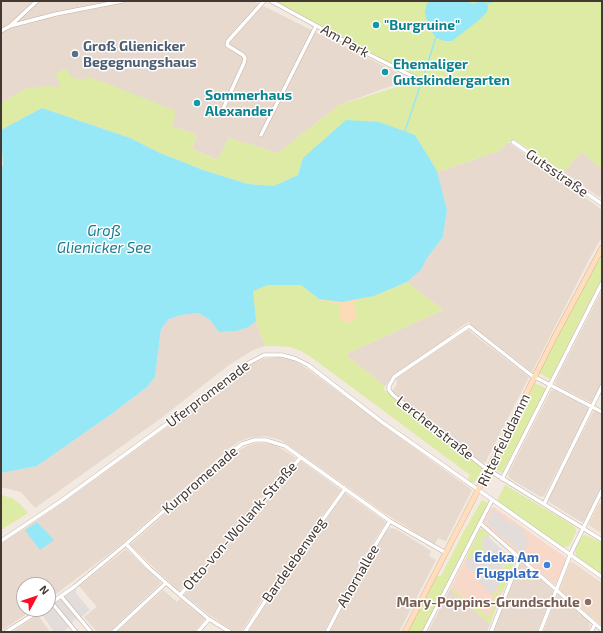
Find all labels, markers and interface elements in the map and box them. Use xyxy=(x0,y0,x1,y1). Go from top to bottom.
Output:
place label: "Burgruine" xyxy=(384,17,460,33)
marker: "Burgruine" xyxy=(371,20,381,30)
street label: Am Park xyxy=(318,21,372,61)
place label: Groß Glienicker Begegnungshaus xyxy=(83,38,197,70)
marker: Groß Glienicker Begegnungshaus xyxy=(70,49,80,59)
place label: Ehemaliger Gutskindergarten xyxy=(393,56,510,88)
marker: Ehemaliger Gutskindergarten xyxy=(380,67,390,77)
place label: Sommerhaus Alexander xyxy=(205,87,292,120)
marker: Sommerhaus Alexander xyxy=(192,98,202,108)
street label: Gutsstraße xyxy=(523,145,591,201)
water label: Groß Glienicker See xyxy=(57,222,151,257)
street label: Uferpromenade xyxy=(163,357,253,431)
street label: Ritterfelddamm xyxy=(474,391,534,489)
street label: Lerchenstraße xyxy=(393,393,477,463)
street label: Kurpromenade xyxy=(159,443,241,517)
street label: Otto-von-Wollank-Straße xyxy=(179,458,301,594)
street label: Bardelebenweg xyxy=(259,514,329,606)
street label: Ahornallee xyxy=(333,542,383,610)
place label: Edeka Am Flugplatz xyxy=(474,549,539,582)
marker: Edeka Am Flugplatz xyxy=(542,560,552,570)
north arrow xyxy=(16,577,56,617)
text: N xyxy=(37,582,52,597)
place label: Mary-Poppins-Grundschule xyxy=(397,594,580,610)
marker: Mary-Poppins-Grundschule xyxy=(583,597,593,607)

